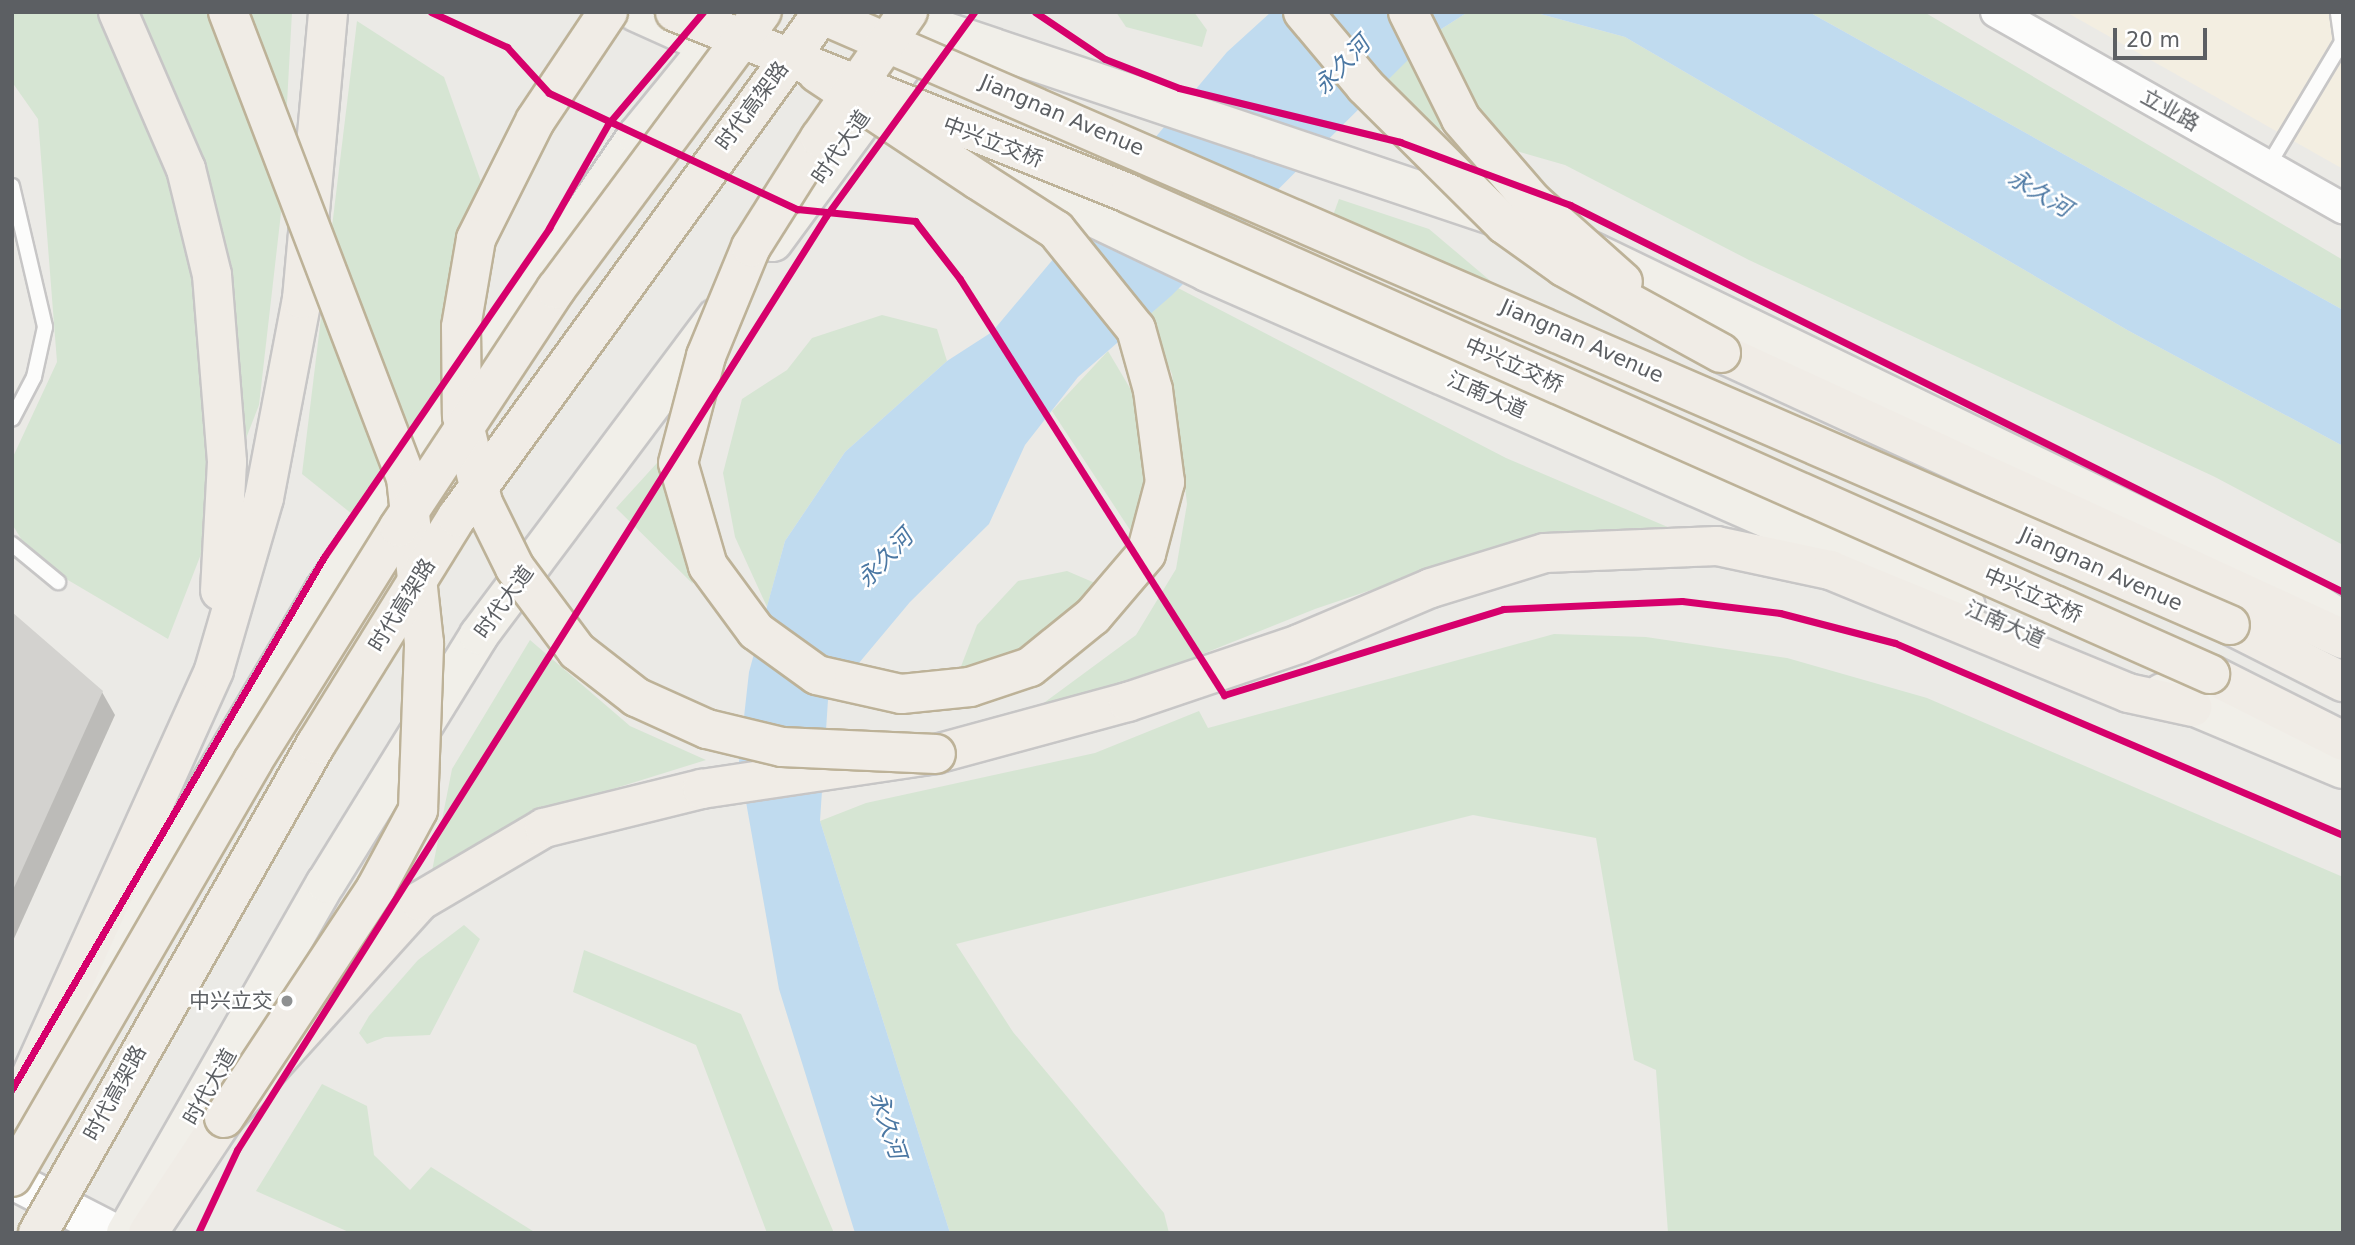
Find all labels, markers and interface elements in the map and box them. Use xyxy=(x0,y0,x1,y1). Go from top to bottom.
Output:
scale bar xyxy=(2117,14,2212,58)
text: 20 m xyxy=(2126,28,2180,52)
water label: 永久河 xyxy=(1308,30,1376,100)
street label: 时代高架路 xyxy=(710,56,794,156)
street label: Jiangnan Avenue xyxy=(976,69,1148,161)
street label: 立业路 xyxy=(2136,84,2204,136)
street label: 时代大道 xyxy=(807,105,875,189)
street label: 中兴立交桥 xyxy=(939,111,1047,173)
water label: 永久河 xyxy=(2003,163,2077,223)
street label: Jiangnan Avenue xyxy=(1497,294,1667,388)
street label: 中兴立交桥 xyxy=(1461,332,1567,398)
street label: 江南大道 xyxy=(1444,366,1530,424)
street label: Jiangnan Avenue xyxy=(2016,522,2186,616)
water label: 永久河 xyxy=(851,523,919,593)
street label: 时代高架路 xyxy=(363,554,441,656)
street label: 时代大道 xyxy=(469,561,539,643)
street label: 中兴立交桥 xyxy=(1980,562,2086,628)
street label: 江南大道 xyxy=(1962,595,2048,653)
place label: 中兴立交 xyxy=(189,988,273,1014)
marker: 中兴立交 xyxy=(279,993,295,1009)
street label: 时代高架路 xyxy=(79,1041,151,1145)
street label: 时代大道 xyxy=(178,1044,242,1130)
water label: 永久河 xyxy=(864,1088,912,1162)

